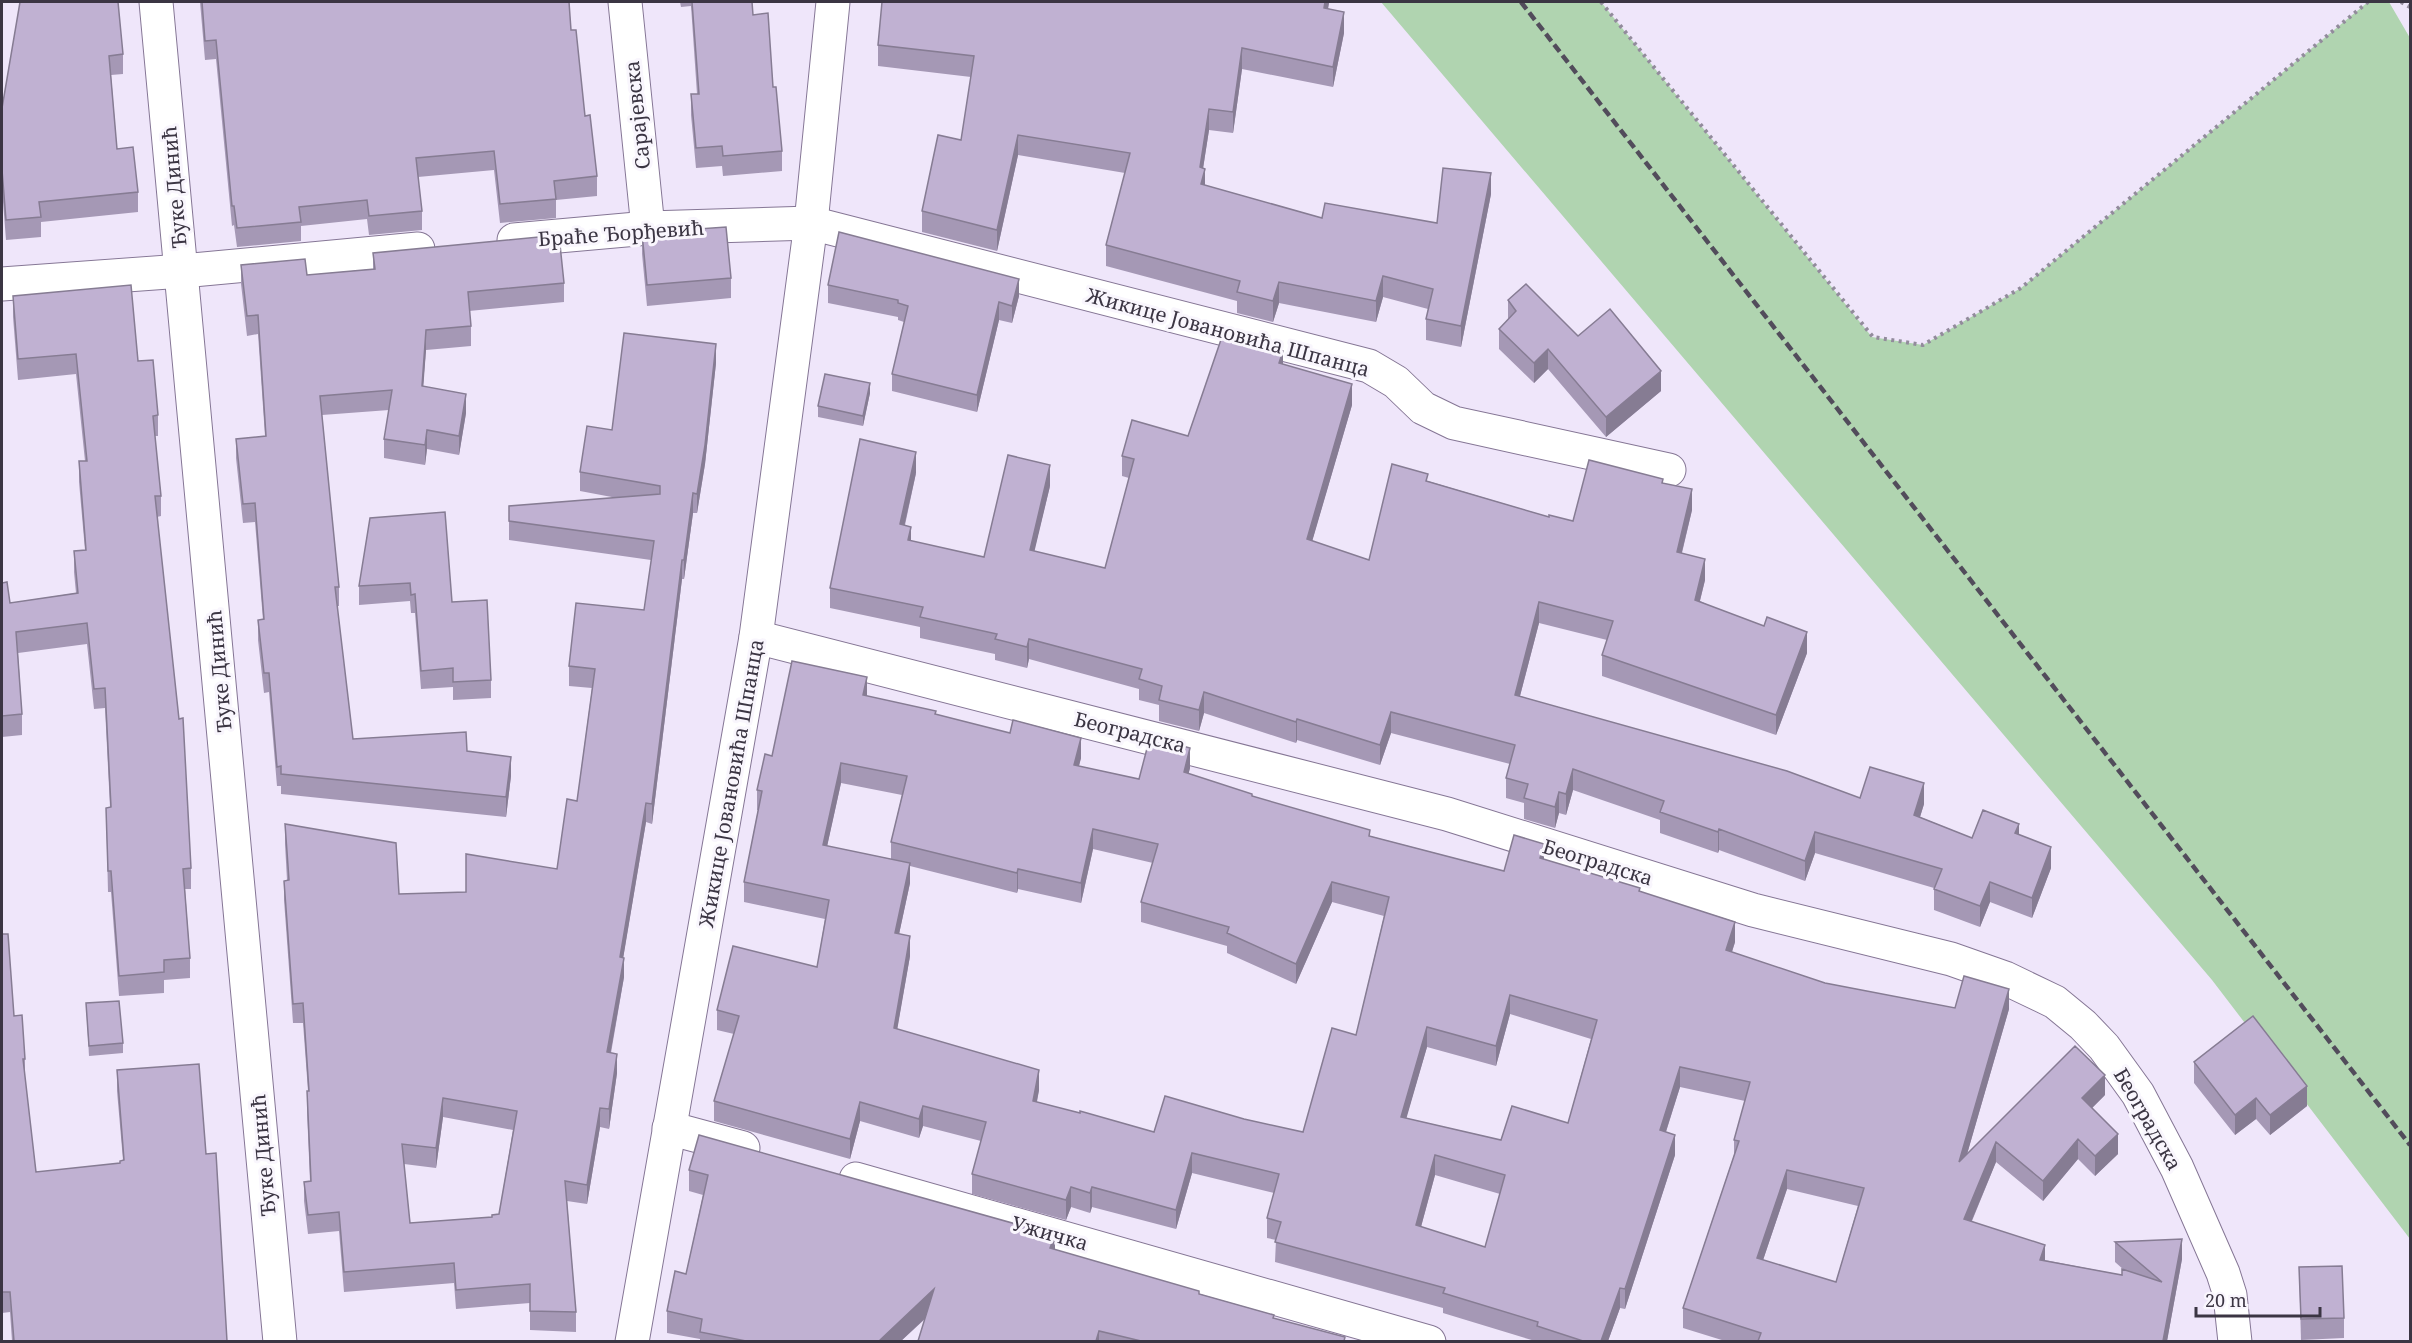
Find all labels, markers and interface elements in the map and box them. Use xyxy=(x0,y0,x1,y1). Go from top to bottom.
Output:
street label: Сарајевска xyxy=(618,59,656,171)
street label: Ђуке Динић xyxy=(155,125,193,249)
street label: Браће Ђорђевић xyxy=(537,214,705,252)
street label: Жикице Јовановића Шпанца xyxy=(1082,281,1373,383)
street label: Ђуке Динић xyxy=(200,609,238,733)
street label: Жикице Јовановића Шпанца xyxy=(692,637,770,930)
street label: Београдска xyxy=(1071,705,1189,759)
street label: Београдска xyxy=(1540,832,1656,892)
street label: Београдска xyxy=(2108,1063,2188,1175)
street label: Ђуке Динић xyxy=(244,1093,282,1217)
street label: Ужичка xyxy=(1009,1209,1091,1257)
scale bar xyxy=(2196,1280,2320,1318)
text: 20 m xyxy=(2205,1288,2247,1312)

